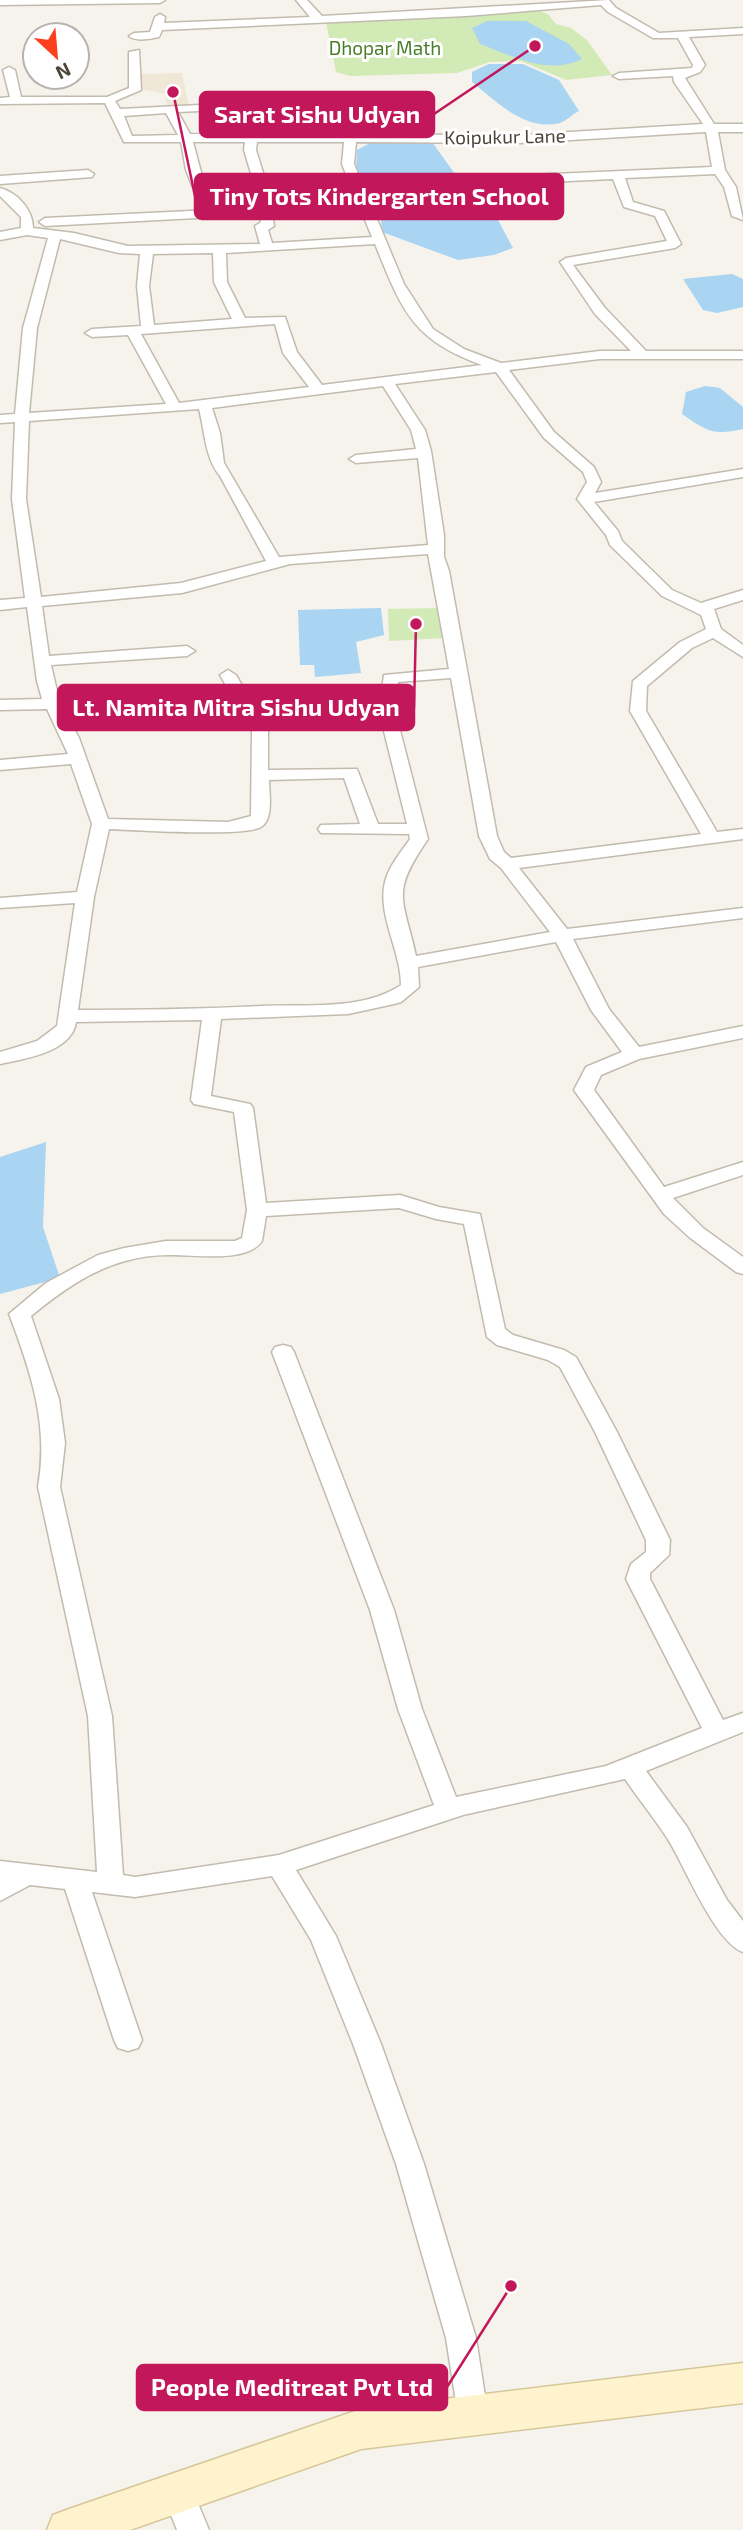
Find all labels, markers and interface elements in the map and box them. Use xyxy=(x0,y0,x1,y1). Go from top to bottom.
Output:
north arrow xyxy=(21,21,91,91)
park label: Dhopar Math xyxy=(329,36,441,59)
text: N xyxy=(52,58,75,85)
callout: Sarat Sishu Udyan xyxy=(200,92,434,137)
text: Sarat Sishu Udyan xyxy=(214,99,420,128)
street label: Koipukur Lane xyxy=(444,123,566,149)
callout: Tiny Tots Kindergarten School xyxy=(195,174,563,219)
text: Tiny Tots Kindergarten School xyxy=(209,181,549,210)
callout: Lt. Namita Mitra Sishu Udyan xyxy=(58,685,414,730)
text: Lt. Namita Mitra Sishu Udyan xyxy=(72,692,400,721)
callout: People Meditreat Pvt Ltd xyxy=(137,2365,447,2410)
text: People Meditreat Pvt Ltd xyxy=(151,2372,433,2401)

